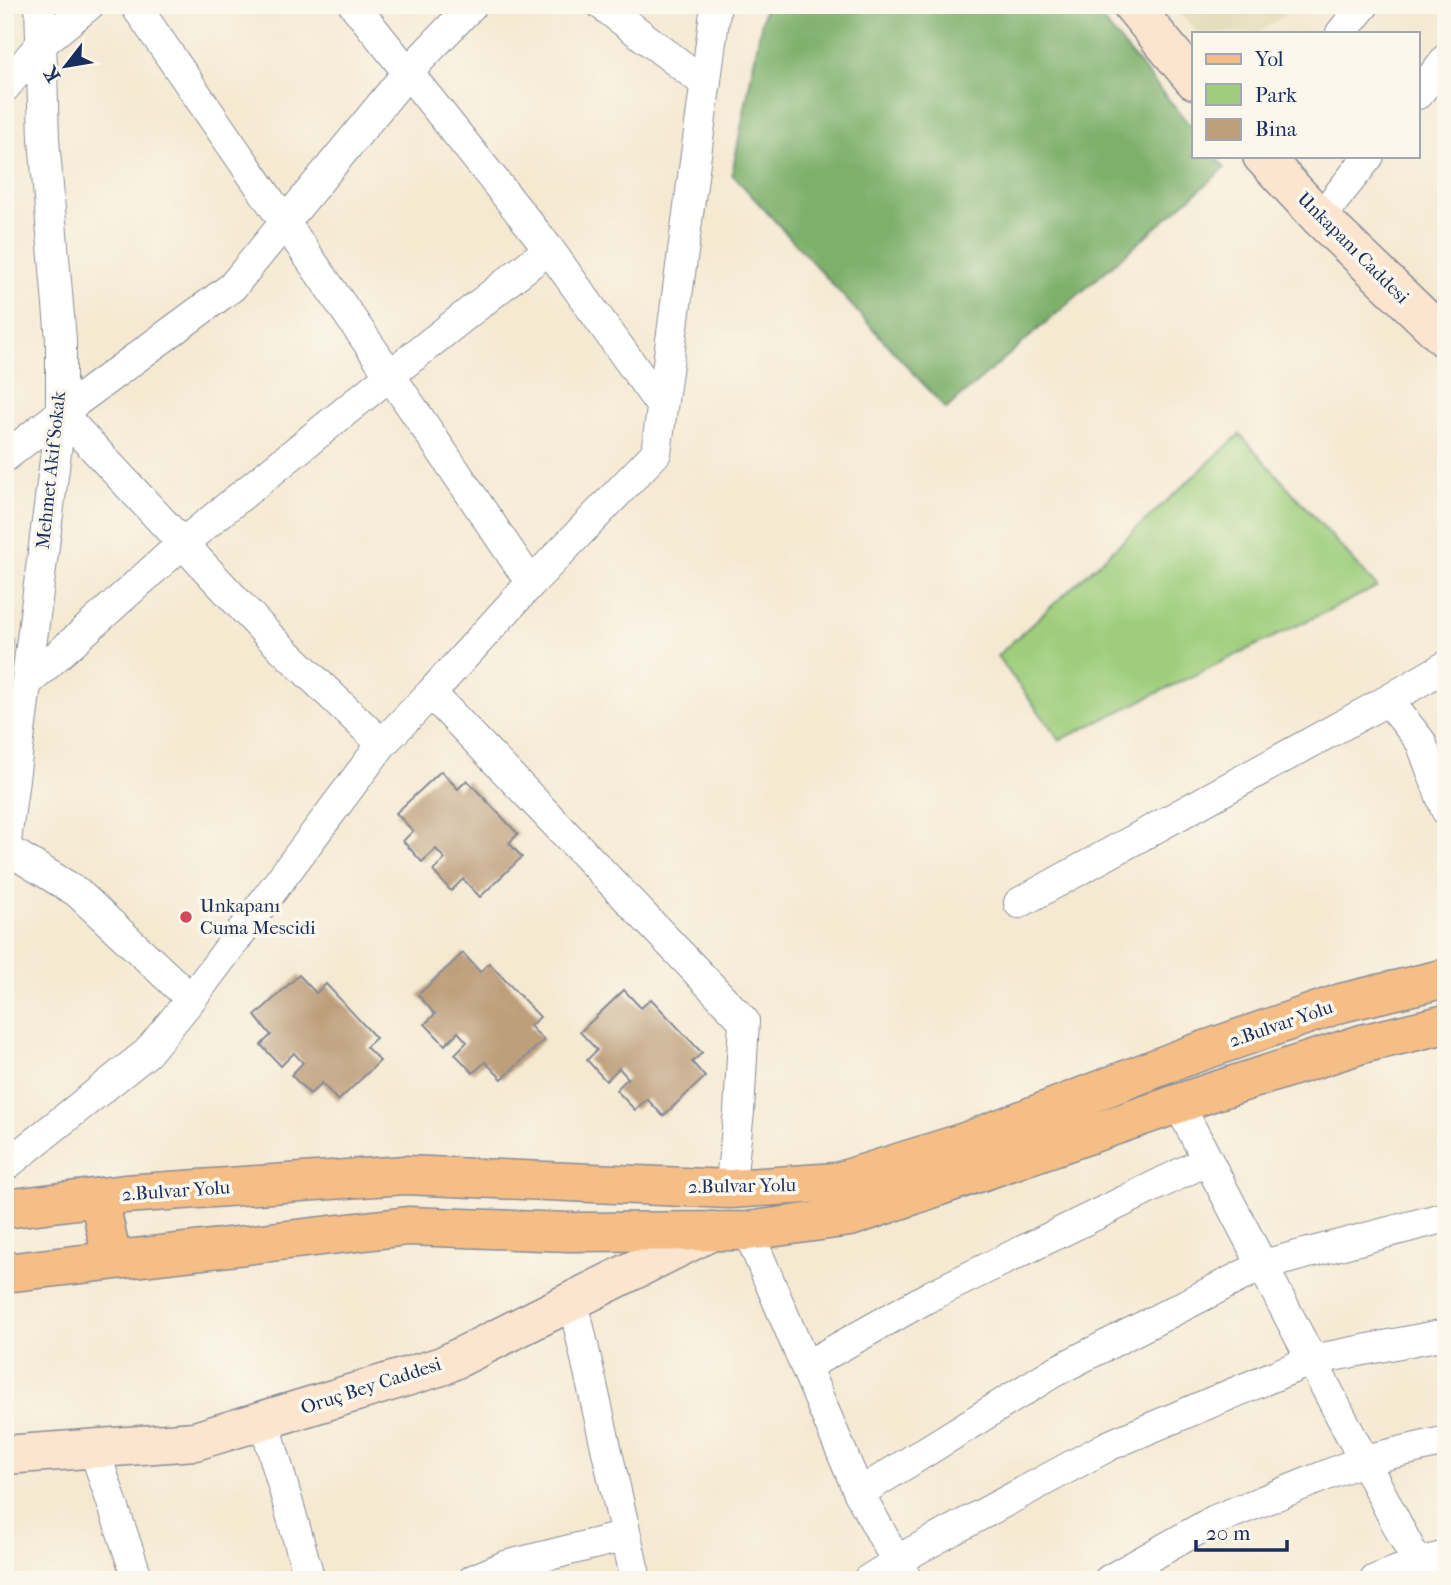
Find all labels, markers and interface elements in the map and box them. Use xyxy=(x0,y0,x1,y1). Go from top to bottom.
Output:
north arrow xyxy=(32,32,102,102)
legend xyxy=(1192,32,1420,158)
text: Yol xyxy=(1254,47,1284,71)
text: K xyxy=(39,62,65,86)
text: Park xyxy=(1255,83,1297,107)
text: Bina xyxy=(1255,117,1297,141)
street label: Unkapanı Caddesi xyxy=(1293,188,1414,309)
street label: Mehmet Akif Sokak xyxy=(32,390,70,550)
place label: Unkapanı Cuma Mescidi xyxy=(200,895,316,939)
marker: Unkapanı Cuma Mescidi xyxy=(178,909,194,925)
street label: 2.Bulvar Yolu xyxy=(1226,996,1336,1052)
street label: 2.Bulvar Yolu xyxy=(688,1174,797,1198)
street label: 2.Bulvar Yolu xyxy=(121,1176,231,1206)
street label: Oruç Bey Caddesi xyxy=(298,1353,444,1419)
scale bar xyxy=(1196,1508,1286,1552)
text: 20 m xyxy=(1206,1521,1251,1545)

